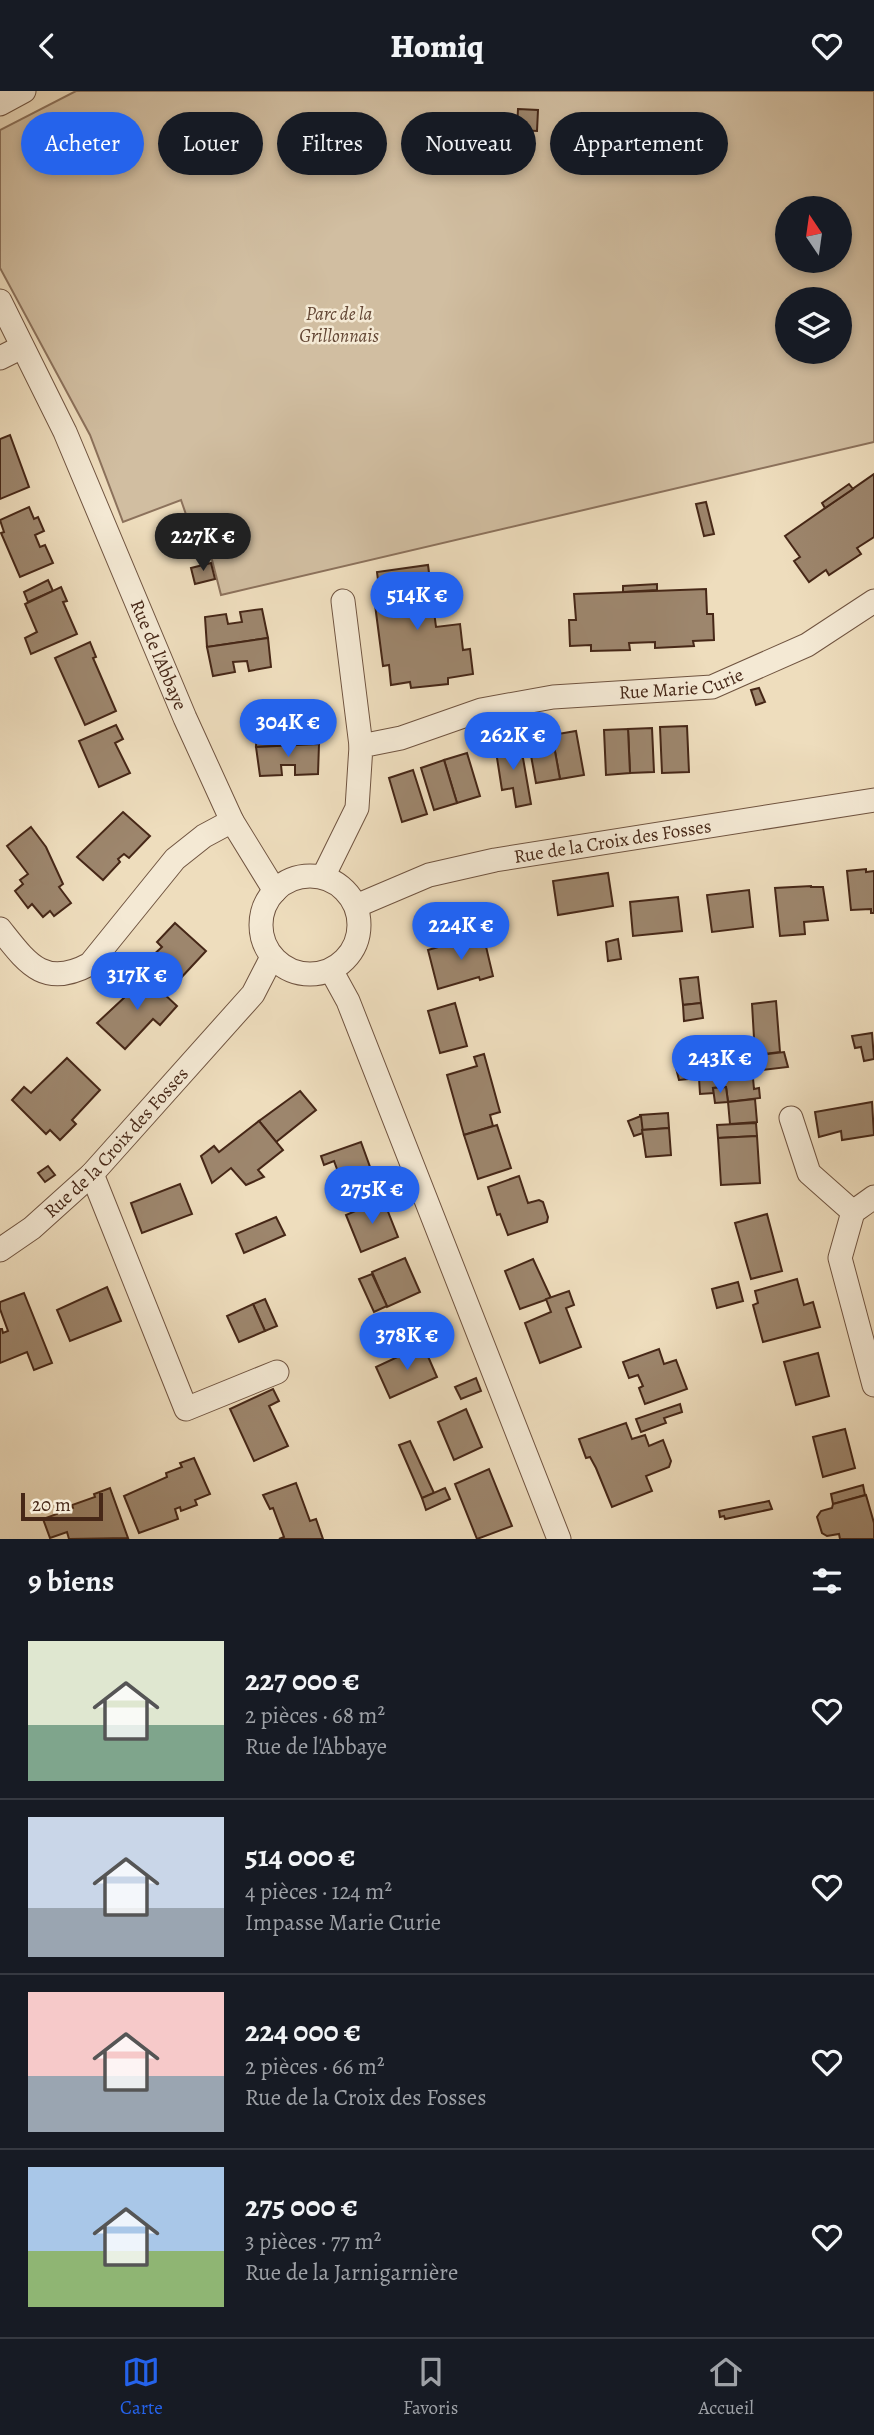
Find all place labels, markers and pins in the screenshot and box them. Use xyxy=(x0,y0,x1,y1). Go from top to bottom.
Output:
pin: 227K € xyxy=(146,513,260,573)
pin: 514K € xyxy=(360,573,474,632)
pin: 304K € xyxy=(231,699,345,759)
pin: 262K € xyxy=(456,713,570,772)
pin: 224K € xyxy=(404,903,518,962)
pin: 317K € xyxy=(80,953,194,1012)
pin: 243K € xyxy=(663,1035,777,1095)
pin: 275K € xyxy=(315,1167,429,1226)
pin: 378K € xyxy=(350,1313,464,1372)

